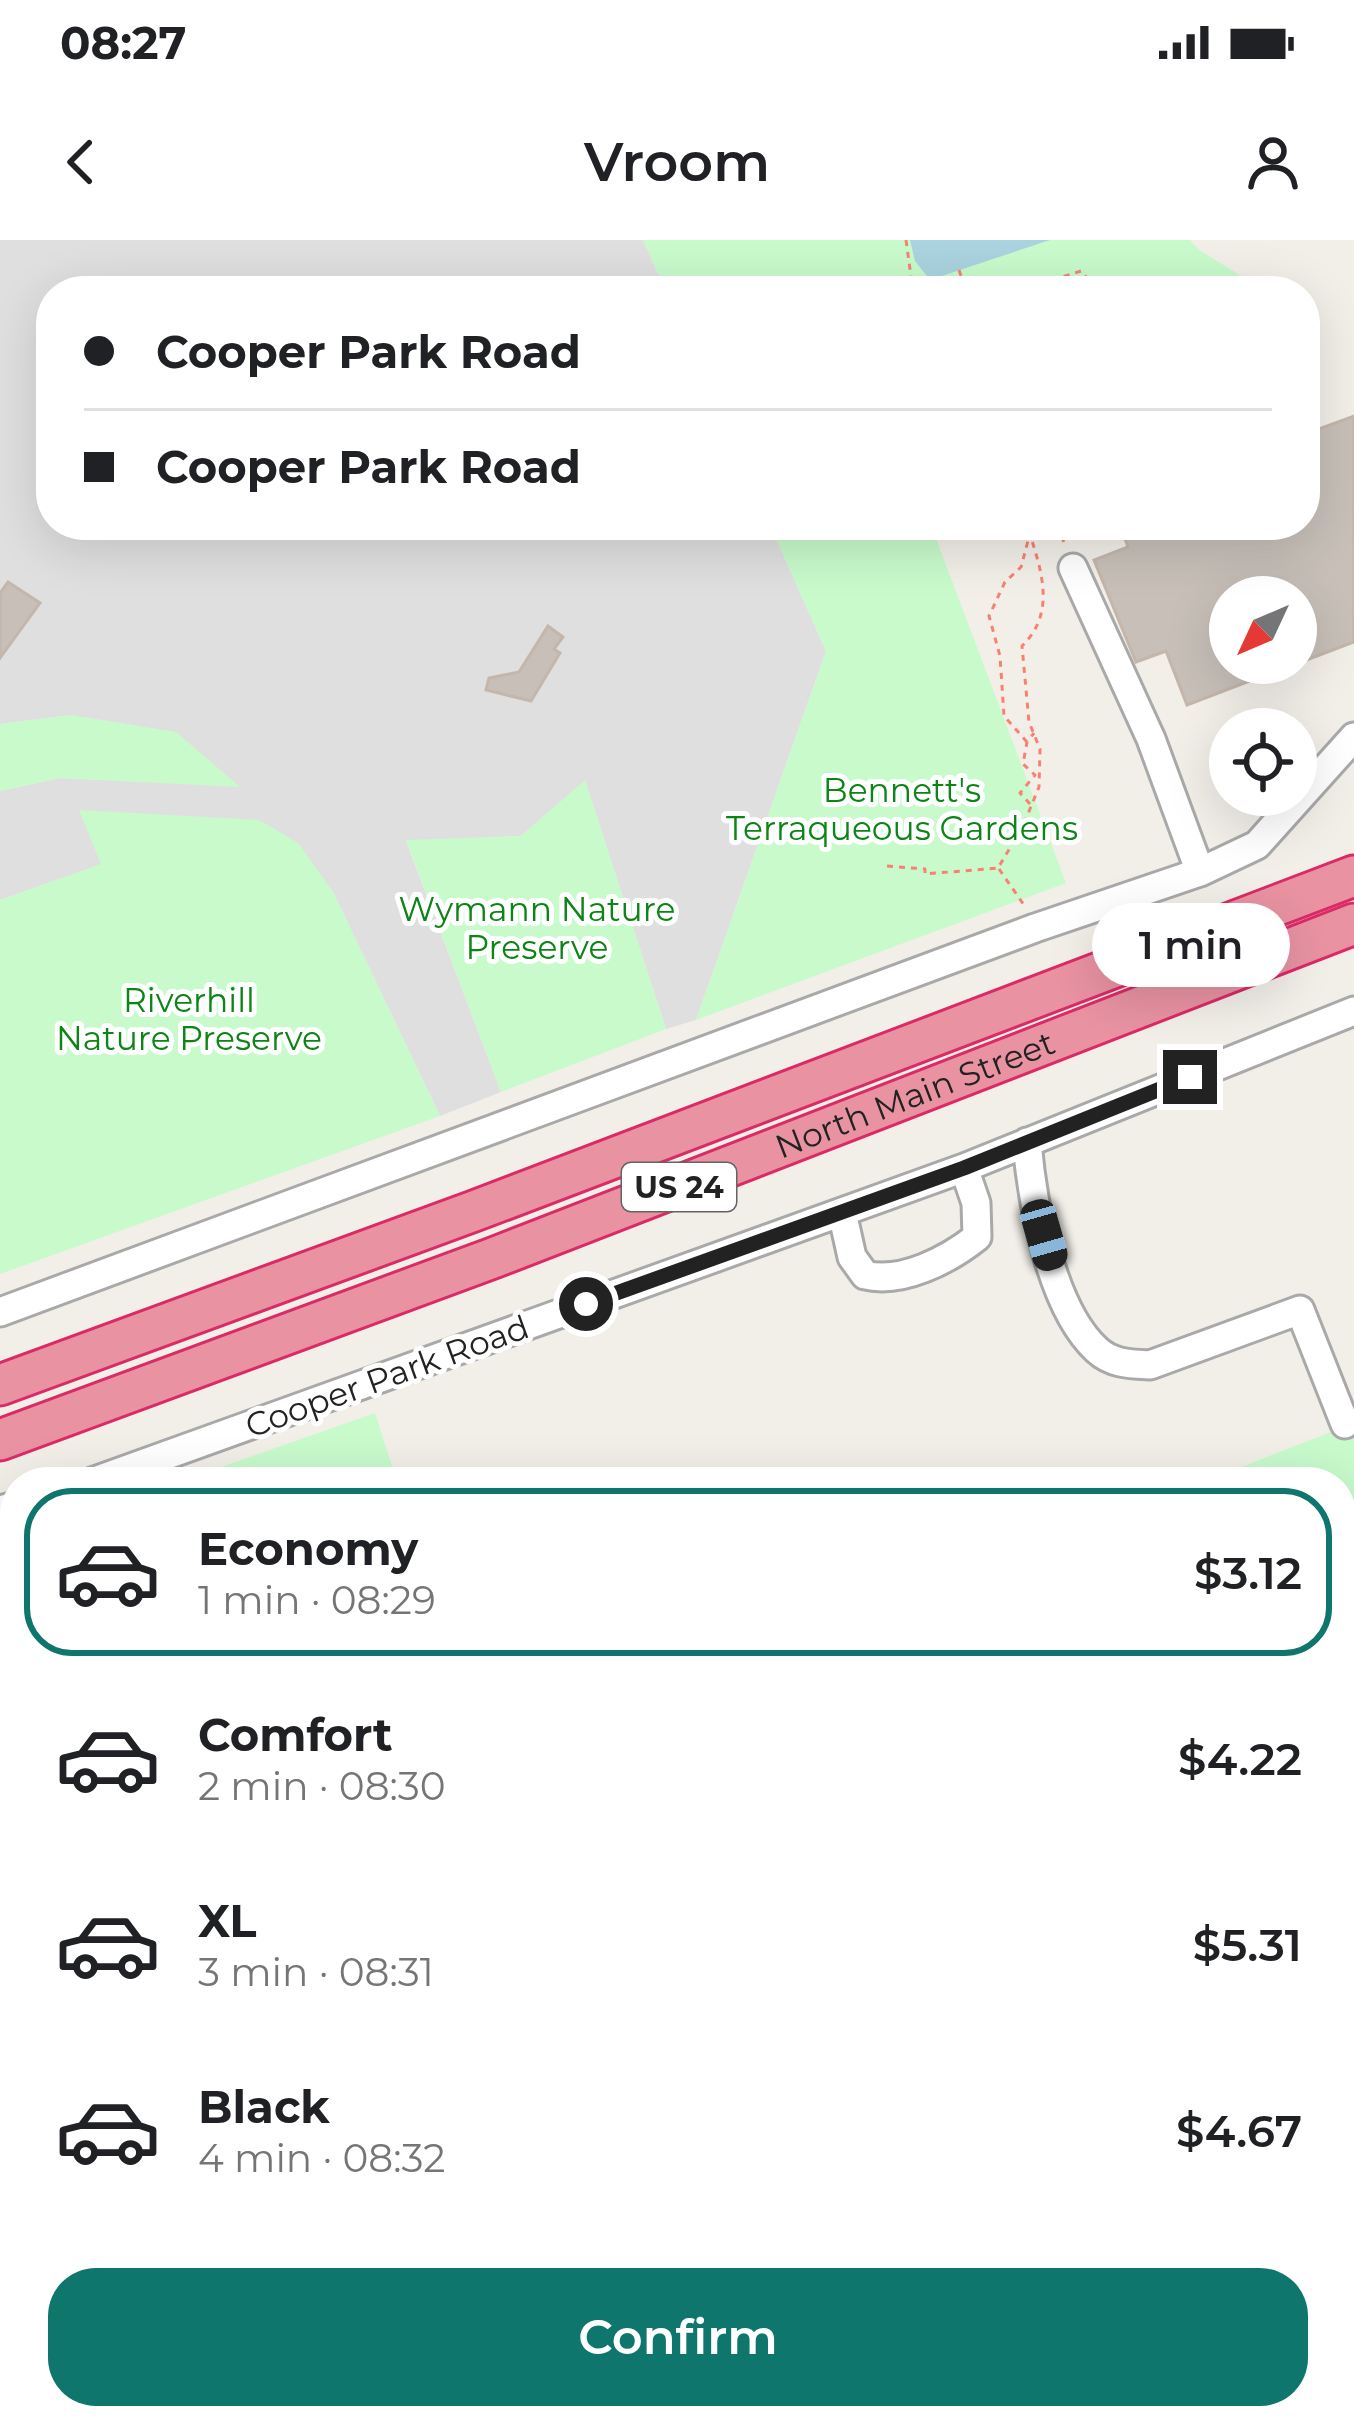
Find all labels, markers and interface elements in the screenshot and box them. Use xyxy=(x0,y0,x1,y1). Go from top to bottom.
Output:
text: 08:27 xyxy=(60,15,187,70)
icon: back xyxy=(48,129,114,195)
text: Vroom xyxy=(584,129,770,195)
icon: person xyxy=(1240,129,1306,195)
text: Cooper Park Road xyxy=(156,324,581,379)
text: Cooper Park Road xyxy=(156,439,581,494)
north arrow xyxy=(1209,576,1317,684)
map controls xyxy=(1209,576,1317,816)
button: locate xyxy=(1209,708,1317,816)
park label: Bennett's Terraqueous Gardens xyxy=(726,770,1078,848)
park label: Wymann Nature Preserve xyxy=(399,889,675,967)
callout: 1 min xyxy=(1091,903,1289,987)
text: 1 min xyxy=(1139,921,1243,969)
park label: Riverhill Nature Preserve xyxy=(56,980,322,1058)
street label: North Main Street xyxy=(769,1022,1060,1167)
route end xyxy=(1163,1050,1217,1104)
road number: US 24 xyxy=(622,1163,736,1211)
car xyxy=(1017,1195,1071,1275)
route start xyxy=(559,1277,613,1331)
street label: Cooper Park Road xyxy=(240,1306,534,1446)
icon: car xyxy=(54,1518,162,1626)
text: Economy xyxy=(198,1521,418,1576)
text: $3.12 xyxy=(1194,1545,1302,1600)
text: 1 min · 08:29 xyxy=(198,1576,436,1624)
icon: car xyxy=(54,1704,162,1812)
text: Comfort xyxy=(198,1707,393,1762)
text: $4.22 xyxy=(1178,1731,1302,1786)
text: 2 min · 08:30 xyxy=(198,1762,446,1810)
icon: car xyxy=(54,1890,162,1998)
text: XL xyxy=(198,1893,256,1948)
text: $5.31 xyxy=(1193,1917,1302,1972)
text: 3 min · 08:31 xyxy=(198,1948,434,1996)
icon: car xyxy=(54,2076,162,2184)
text: Black xyxy=(198,2079,330,2134)
text: $4.67 xyxy=(1176,2103,1302,2158)
text: 4 min · 08:32 xyxy=(198,2134,445,2182)
button: Confirm xyxy=(48,2268,1308,2406)

